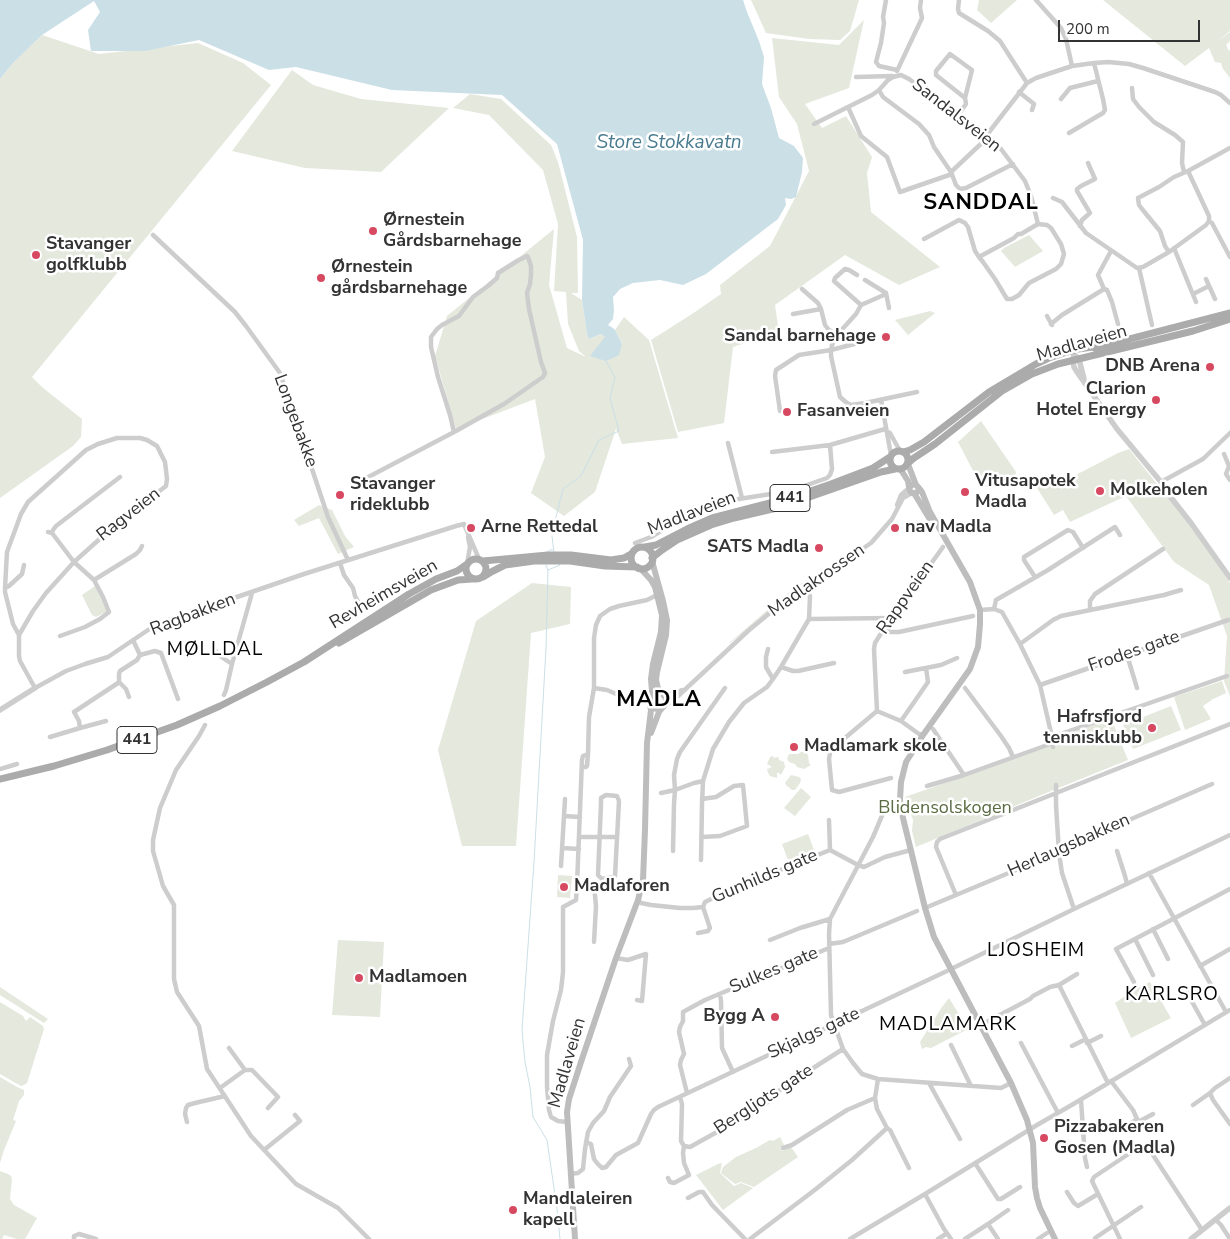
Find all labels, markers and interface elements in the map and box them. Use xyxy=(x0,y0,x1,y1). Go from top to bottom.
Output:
scale bar xyxy=(1060,10,1202,42)
text: 200 m xyxy=(1066,19,1110,39)
street label: Sandalsveien xyxy=(907,74,1005,158)
water label: Store Stokkavatn xyxy=(596,132,742,154)
district label: SANDDAL xyxy=(922,191,1040,217)
place label: Ørnestein Gårdsbarnehage xyxy=(383,210,522,252)
marker: Ørnestein Gårdsbarnehage xyxy=(367,225,379,237)
place label: Stavanger golfklubb xyxy=(46,234,131,276)
marker: Stavanger golfklubb xyxy=(30,249,42,261)
place label: Ørnestein gårdsbarnehage xyxy=(331,257,467,300)
marker: Ørnestein gårdsbarnehage xyxy=(315,272,327,284)
street label: Madlaveien xyxy=(1034,321,1130,367)
place label: Sandal barnehage xyxy=(724,326,876,348)
marker: Sandal barnehage xyxy=(880,331,892,343)
place label: DNB Arena xyxy=(1105,356,1200,378)
marker: DNB Arena xyxy=(1204,361,1216,373)
street label: Longebakke xyxy=(268,372,322,470)
place label: Clarion Hotel Energy xyxy=(1036,379,1146,422)
marker: Clarion Hotel Energy xyxy=(1150,394,1162,406)
place label: Fasanveien xyxy=(797,401,890,423)
marker: Fasanveien xyxy=(781,406,793,418)
place label: Vitusapotek Madla xyxy=(975,471,1076,514)
place label: Stavanger rideklubb xyxy=(350,474,435,516)
place label: Molkeholen xyxy=(1110,480,1208,502)
street label: Ragveien xyxy=(93,483,165,547)
road number: 441 xyxy=(770,484,810,512)
marker: Molkeholen xyxy=(1094,485,1106,497)
marker: Vitusapotek Madla xyxy=(959,486,971,498)
street label: Madlaveien xyxy=(645,487,739,541)
marker: Stavanger rideklubb xyxy=(334,489,346,501)
place label: Arne Rettedal xyxy=(481,517,598,539)
place label: nav Madla xyxy=(905,517,991,539)
marker: Arne Rettedal xyxy=(465,522,477,534)
marker: nav Madla xyxy=(889,522,901,534)
place label: SATS Madla xyxy=(707,537,809,559)
street label: Madlakrossen xyxy=(765,540,869,622)
marker: SATS Madla xyxy=(813,542,825,554)
street label: Revheimsveien xyxy=(326,555,442,635)
street label: Rappveien xyxy=(873,557,939,639)
street label: Ragbakken xyxy=(147,589,239,641)
street label: Frodes gate xyxy=(1085,626,1183,678)
district label: MØLLDAL xyxy=(166,639,264,661)
district label: MADLA xyxy=(616,688,702,714)
place label: Hafrsfjord tennisklubb xyxy=(1044,707,1142,750)
marker: Hafrsfjord tennisklubb xyxy=(1146,722,1158,734)
road number: 441 xyxy=(117,726,157,754)
place label: Madlamark skole xyxy=(804,736,947,758)
marker: Madlamark skole xyxy=(788,741,800,753)
park label: Blidensolskogen xyxy=(878,798,1012,820)
street label: Herlaugsbakken xyxy=(1005,809,1133,883)
street label: Gunhilds gate xyxy=(709,845,821,909)
place label: Madlaforen xyxy=(574,876,670,898)
marker: Madlaforen xyxy=(558,881,570,893)
district label: LJOSHEIM xyxy=(986,940,1086,962)
street label: Sulkes gate xyxy=(727,943,821,999)
place label: Madlamoen xyxy=(369,967,467,989)
marker: Madlamoen xyxy=(353,972,365,984)
district label: KARLSRO xyxy=(1124,984,1220,1006)
street label: Skjalgs gate xyxy=(765,1003,863,1065)
place label: Bygg A xyxy=(703,1006,765,1028)
marker: Bygg A xyxy=(769,1011,781,1023)
district label: MADLAMARK xyxy=(878,1013,1018,1037)
street label: Madlaveien xyxy=(545,1015,591,1111)
street label: Bergljots gate xyxy=(710,1060,818,1140)
place label: Pizzabakeren Gosen (Madla) xyxy=(1054,1117,1176,1160)
marker: Pizzabakeren Gosen (Madla) xyxy=(1038,1132,1050,1144)
place label: Mandlaleiren kapell xyxy=(523,1189,633,1232)
marker: Mandlaleiren kapell xyxy=(507,1204,519,1216)

